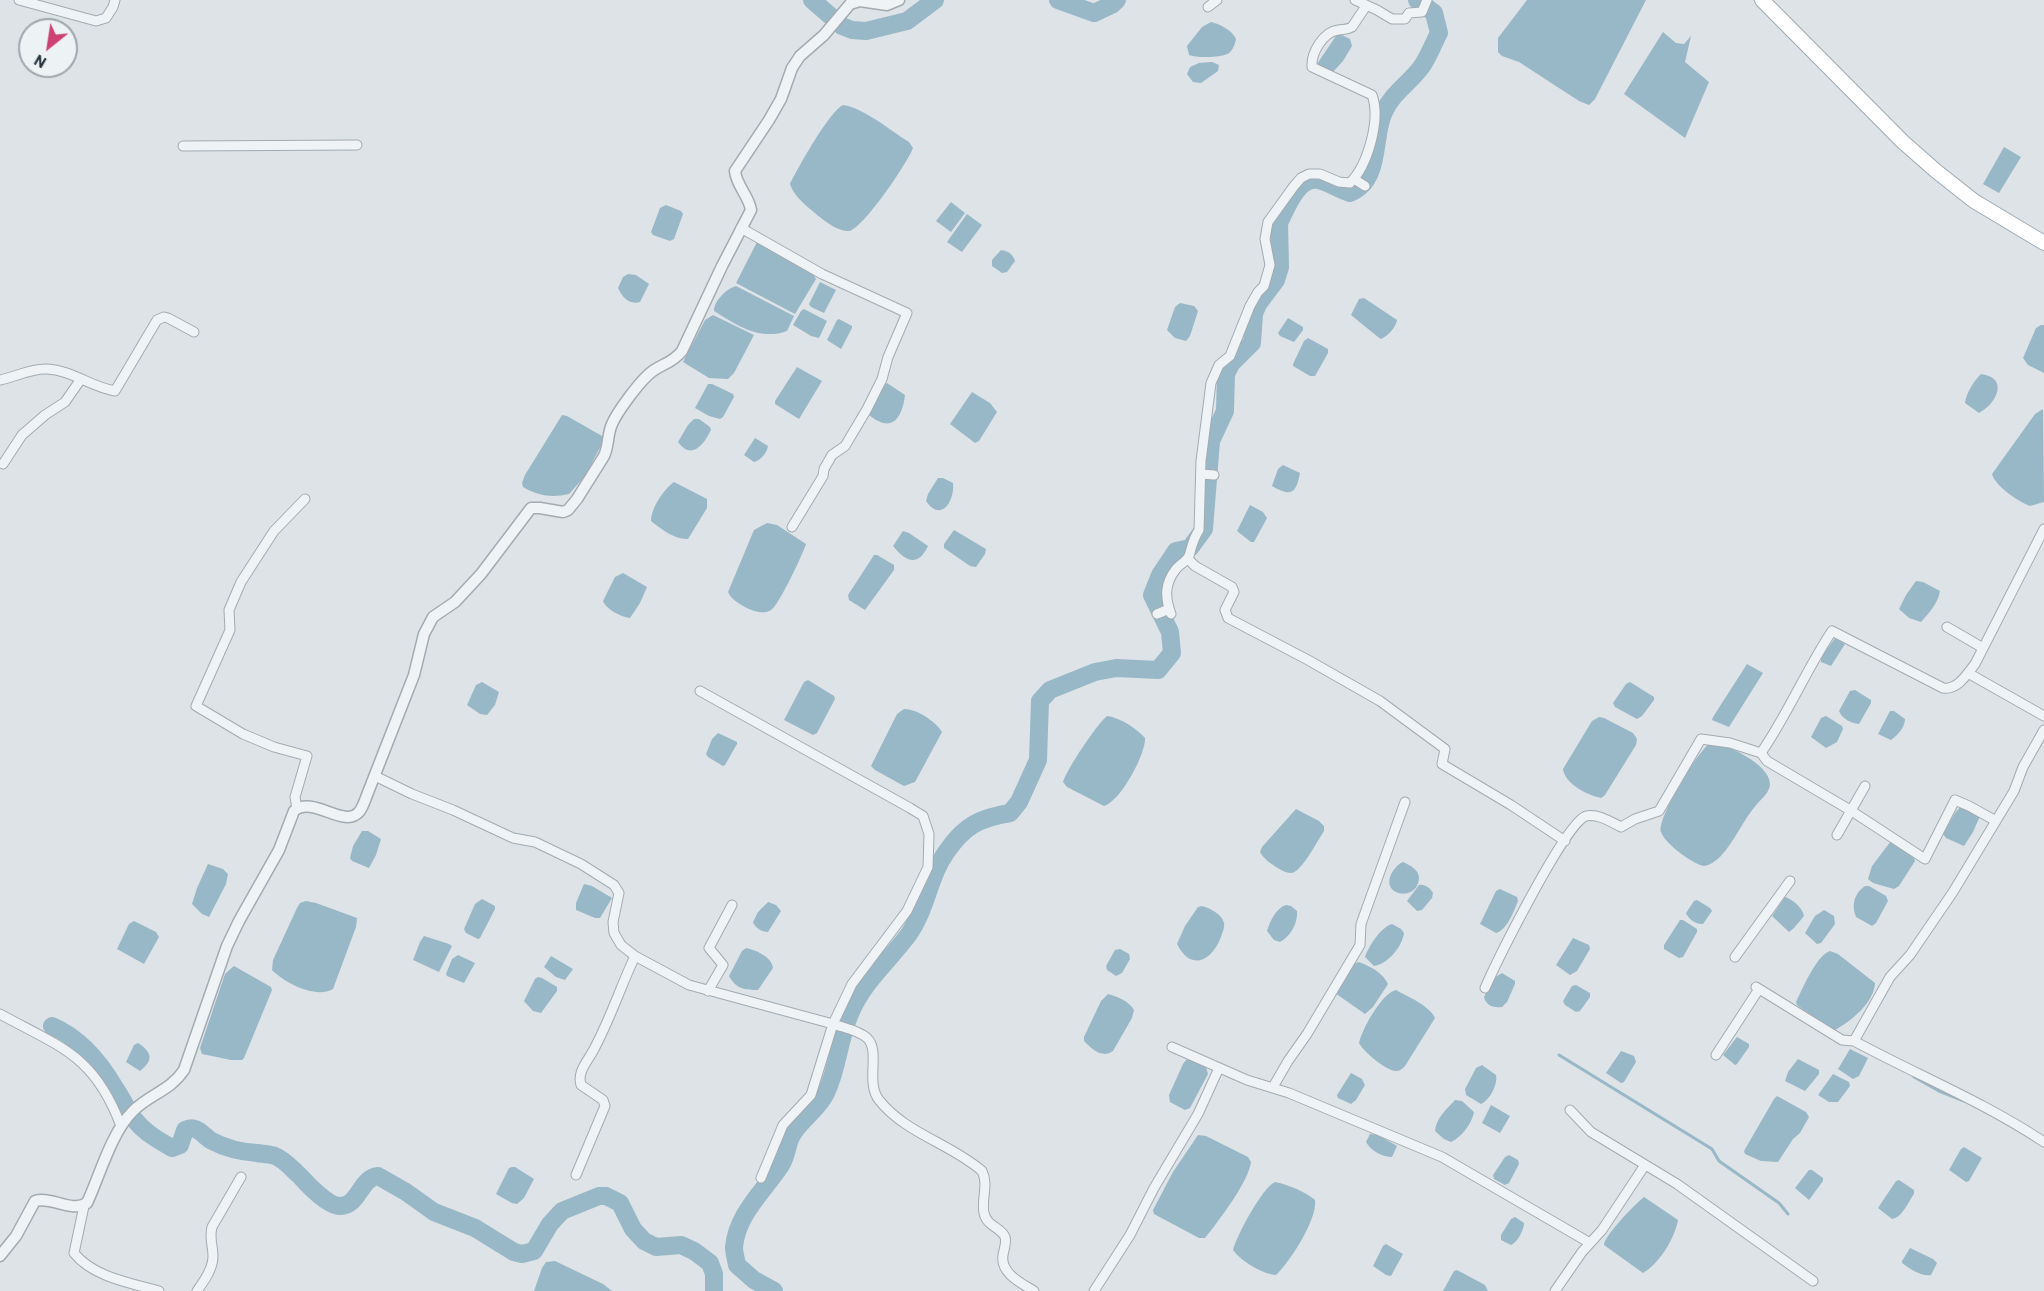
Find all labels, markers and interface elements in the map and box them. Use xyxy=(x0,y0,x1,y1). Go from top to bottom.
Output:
north arrow xyxy=(18,18,78,78)
text: N xyxy=(30,51,49,73)

